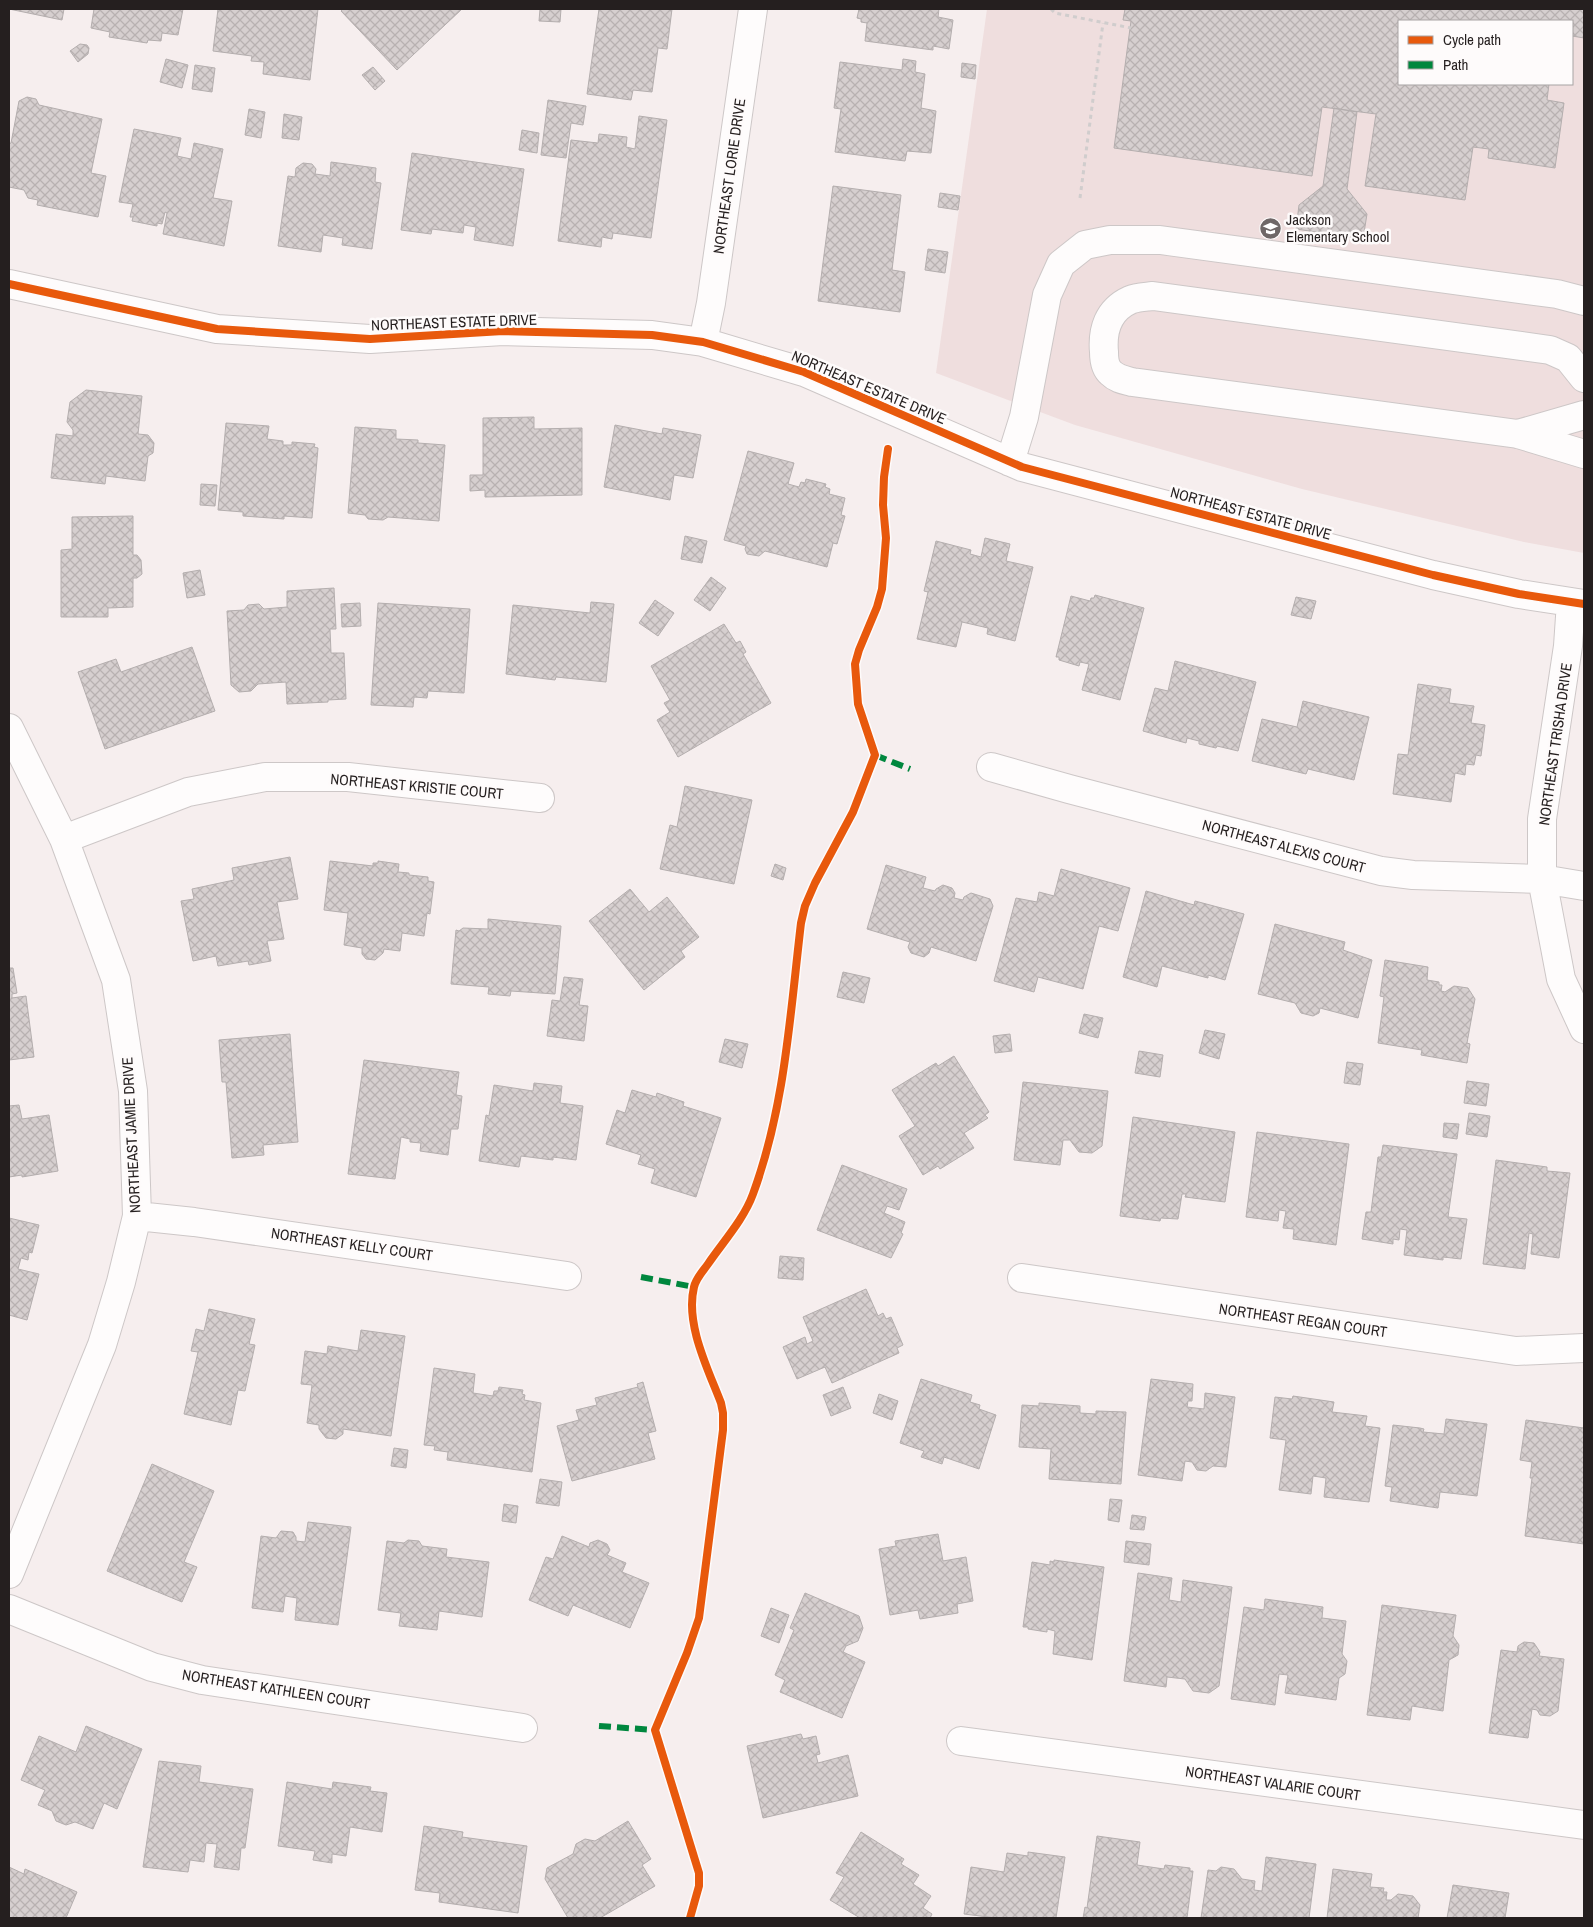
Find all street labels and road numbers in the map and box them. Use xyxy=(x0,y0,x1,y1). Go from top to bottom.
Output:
street label: NORTHEAST LORIE DRIVE xyxy=(708,97,750,255)
street label: NORTHEAST ESTATE DRIVE xyxy=(371,309,537,335)
street label: NORTHEAST ESTATE DRIVE xyxy=(789,345,949,429)
street label: NORTHEAST ESTATE DRIVE xyxy=(1168,481,1334,545)
street label: NORTHEAST TRISHA DRIVE xyxy=(1533,661,1577,827)
street label: NORTHEAST KRISTIE COURT xyxy=(330,768,505,804)
street label: NORTHEAST ALEXIS COURT xyxy=(1200,814,1368,878)
street label: NORTHEAST JAMIE DRIVE xyxy=(116,1057,146,1213)
street label: NORTHEAST KELLY COURT xyxy=(270,1222,435,1266)
street label: NORTHEAST REGAN COURT xyxy=(1218,1298,1389,1342)
street label: NORTHEAST KATHLEEN COURT xyxy=(181,1664,372,1714)
street label: NORTHEAST VALARIE COURT xyxy=(1184,1760,1363,1806)

